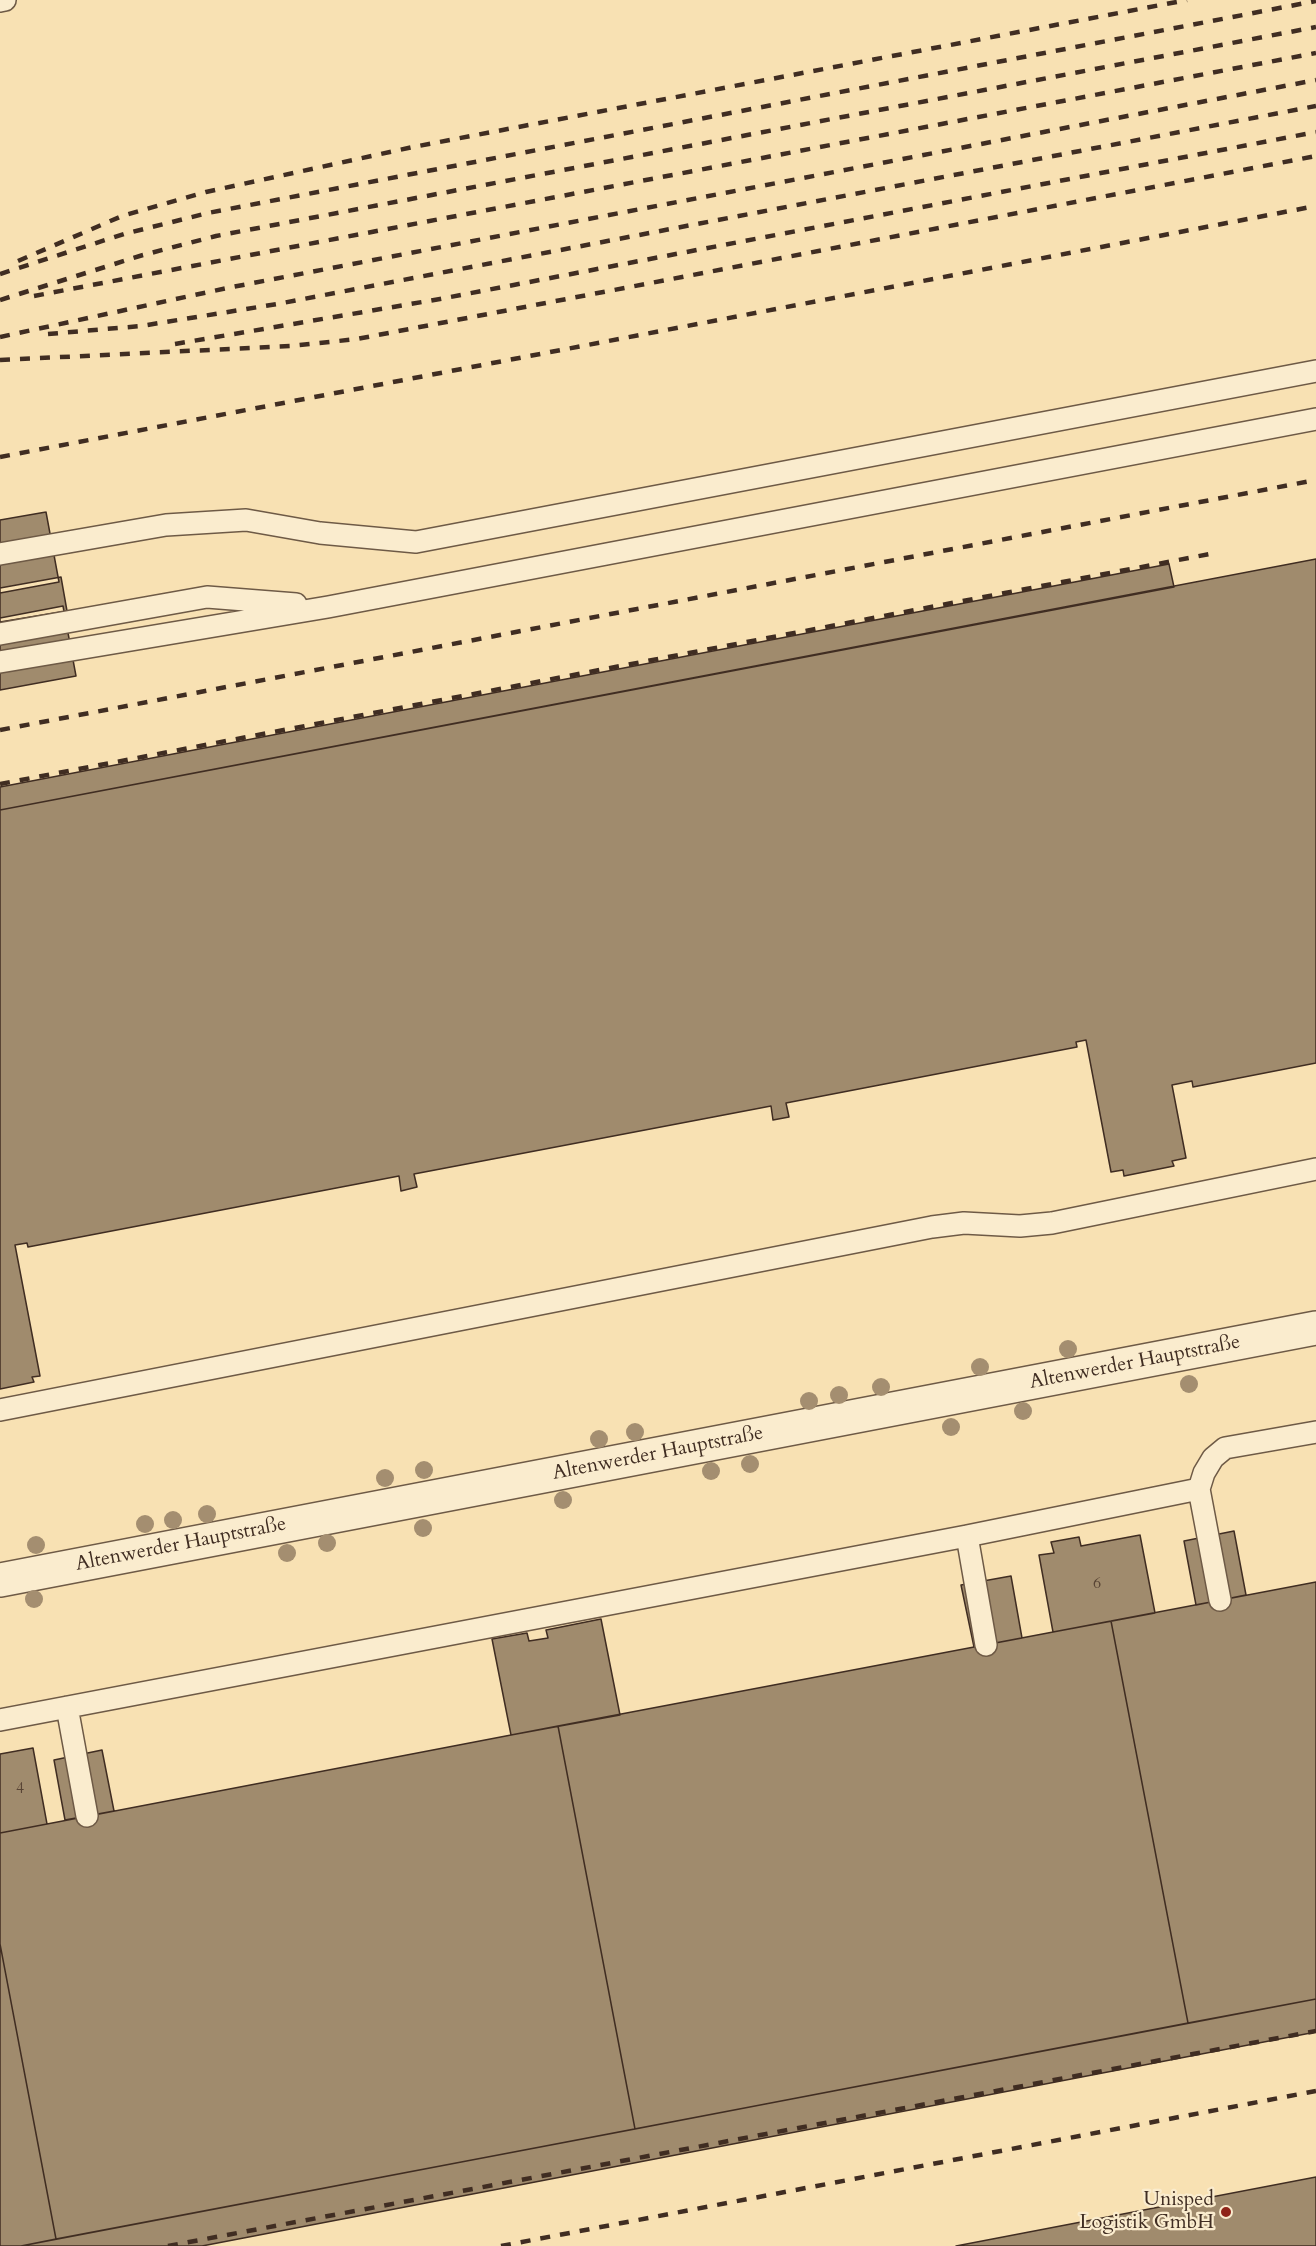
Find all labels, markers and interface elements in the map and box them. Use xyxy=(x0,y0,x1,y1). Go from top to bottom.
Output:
street label: Altenwerder Hauptstraße xyxy=(1028,1331,1242,1395)
street label: Altenwerder Hauptstraße xyxy=(551,1422,765,1486)
street label: Altenwerder Hauptstraße xyxy=(74,1513,288,1577)
house number: 6 xyxy=(1093,1574,1101,1594)
house number: 4 xyxy=(16,1779,24,1799)
place label: Unisped Logistik GmbH xyxy=(1079,2188,1214,2235)
marker: Unisped Logistik GmbH xyxy=(1219,2205,1233,2219)

